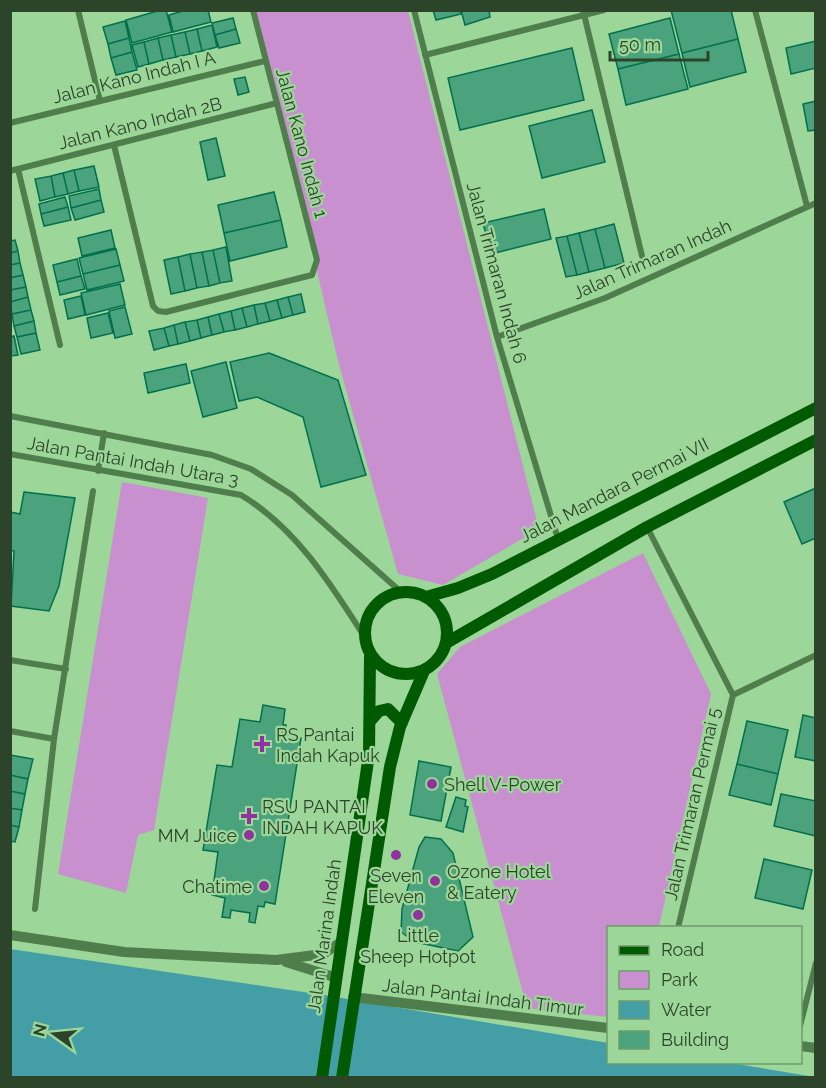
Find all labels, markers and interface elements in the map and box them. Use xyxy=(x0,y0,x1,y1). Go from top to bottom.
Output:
scale bar xyxy=(610,24,708,62)
text: 50 m xyxy=(619,34,661,55)
street label: Jalan Kano Indah I A xyxy=(50,47,218,107)
street label: Jalan Kano Indah 1 xyxy=(272,66,332,220)
street label: Jalan Kano Indah 2B xyxy=(56,93,224,153)
street label: Jalan Trimaran Indah 6 xyxy=(463,180,531,366)
street label: Jalan Trimaran Indah xyxy=(570,215,734,303)
street label: Jalan Pantai Indah Utara 3 xyxy=(26,432,240,490)
street label: Jalan Mandara Permai VII xyxy=(516,433,712,547)
street label: Jalan Trimaran Permai 5 xyxy=(660,705,724,902)
place label: RS Pantai Indah Kapuk xyxy=(276,724,380,766)
marker: RS Pantai Indah Kapuk xyxy=(253,735,271,753)
place label: Shell V-Power xyxy=(444,774,562,795)
marker: Shell V-Power xyxy=(425,777,439,791)
place label: RSU PANTAI INDAH KAPUK xyxy=(262,796,383,838)
marker: RSU PANTAI INDAH KAPUK xyxy=(240,807,258,825)
place label: MM Juice xyxy=(158,825,237,846)
marker: MM Juice xyxy=(242,828,256,842)
marker: Seven Eleven xyxy=(389,848,403,862)
street label: Jalan Marina Indah xyxy=(303,858,345,1014)
place label: Ozone Hotel & Eatery xyxy=(447,861,551,903)
place label: Seven Eleven xyxy=(368,865,424,907)
marker: Ozone Hotel & Eatery xyxy=(428,874,442,888)
place label: Chatime xyxy=(182,876,252,897)
marker: Chatime xyxy=(257,879,271,893)
marker: Little Sheep Hotpot xyxy=(411,908,425,922)
place label: Little Sheep Hotpot xyxy=(360,925,476,967)
legend xyxy=(607,926,802,1064)
text: Road xyxy=(661,939,704,960)
text: Park xyxy=(661,969,698,990)
street label: Jalan Pantai Indah Timur xyxy=(381,974,586,1020)
text: Water xyxy=(661,999,712,1020)
north arrow xyxy=(24,1004,84,1064)
text: N xyxy=(29,1022,51,1039)
text: Building xyxy=(661,1029,729,1050)

